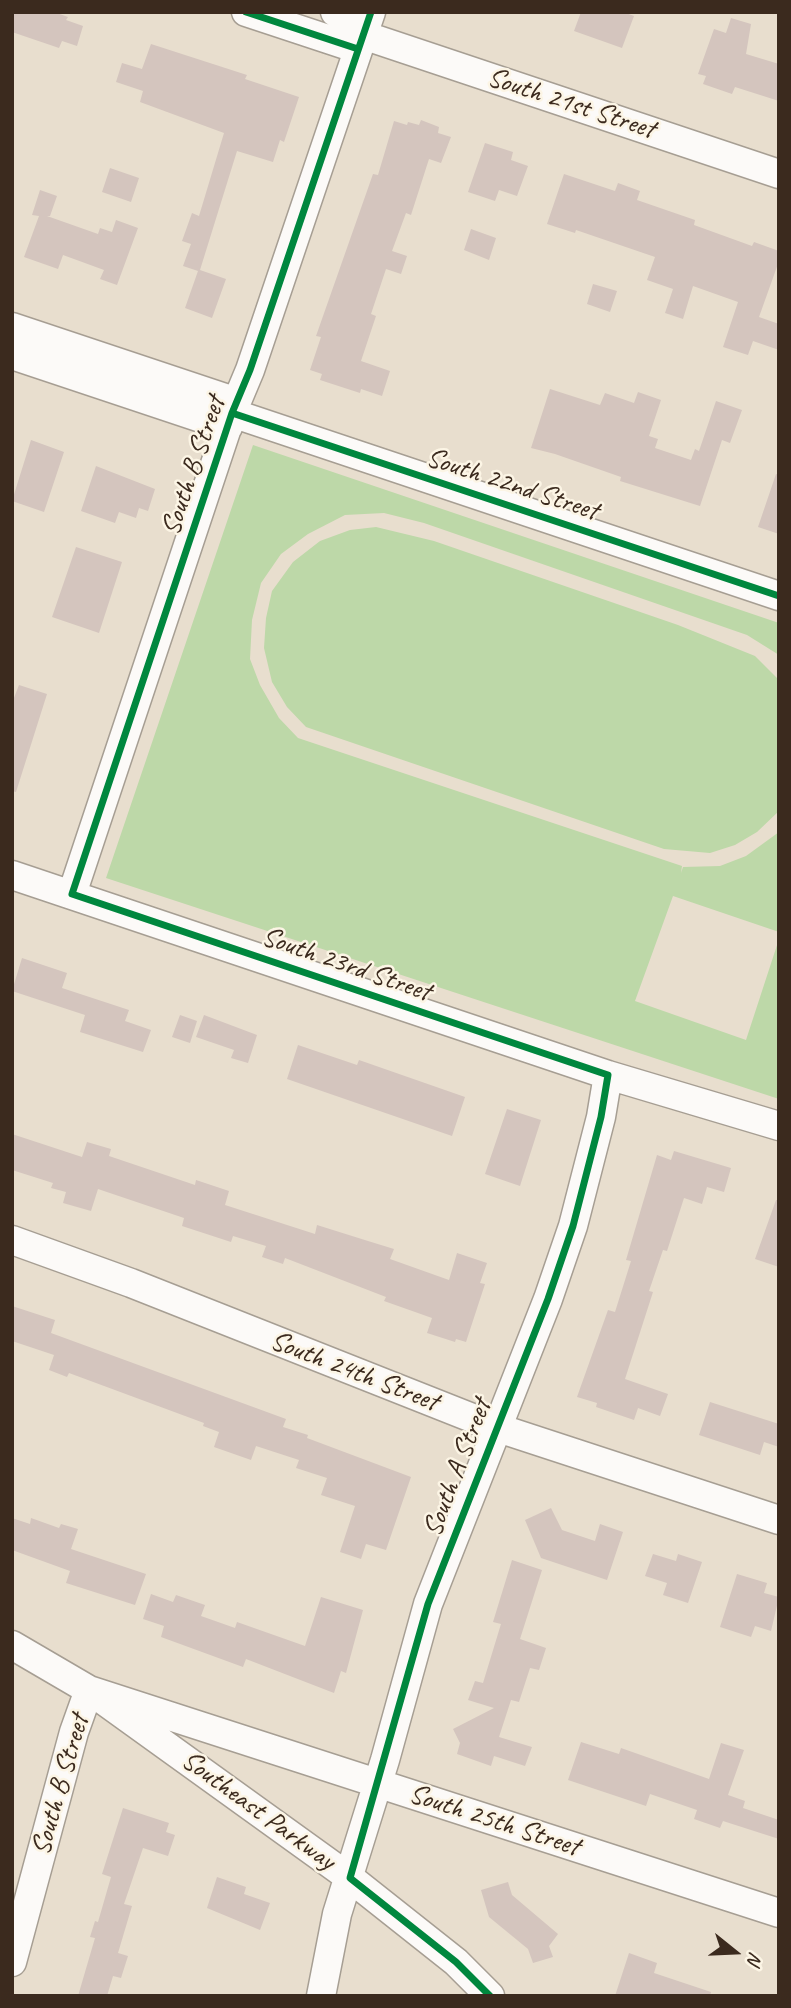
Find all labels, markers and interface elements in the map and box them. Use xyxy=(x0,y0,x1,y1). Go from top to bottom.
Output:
street label: South 21st Street xyxy=(483,61,659,147)
street label: South B Street xyxy=(155,392,233,540)
street label: South 22nd Street xyxy=(422,441,602,529)
street label: South 23rd Street xyxy=(257,920,435,1010)
street label: South 24th Street xyxy=(265,1325,443,1419)
street label: South A Street xyxy=(416,1395,500,1541)
street label: South B Street xyxy=(25,1711,97,1859)
street label: Southeast Parkway xyxy=(174,1744,342,1878)
street label: South 25th Street xyxy=(405,1778,583,1864)
north arrow xyxy=(700,1917,770,1987)
text: N xyxy=(742,1949,768,1968)

